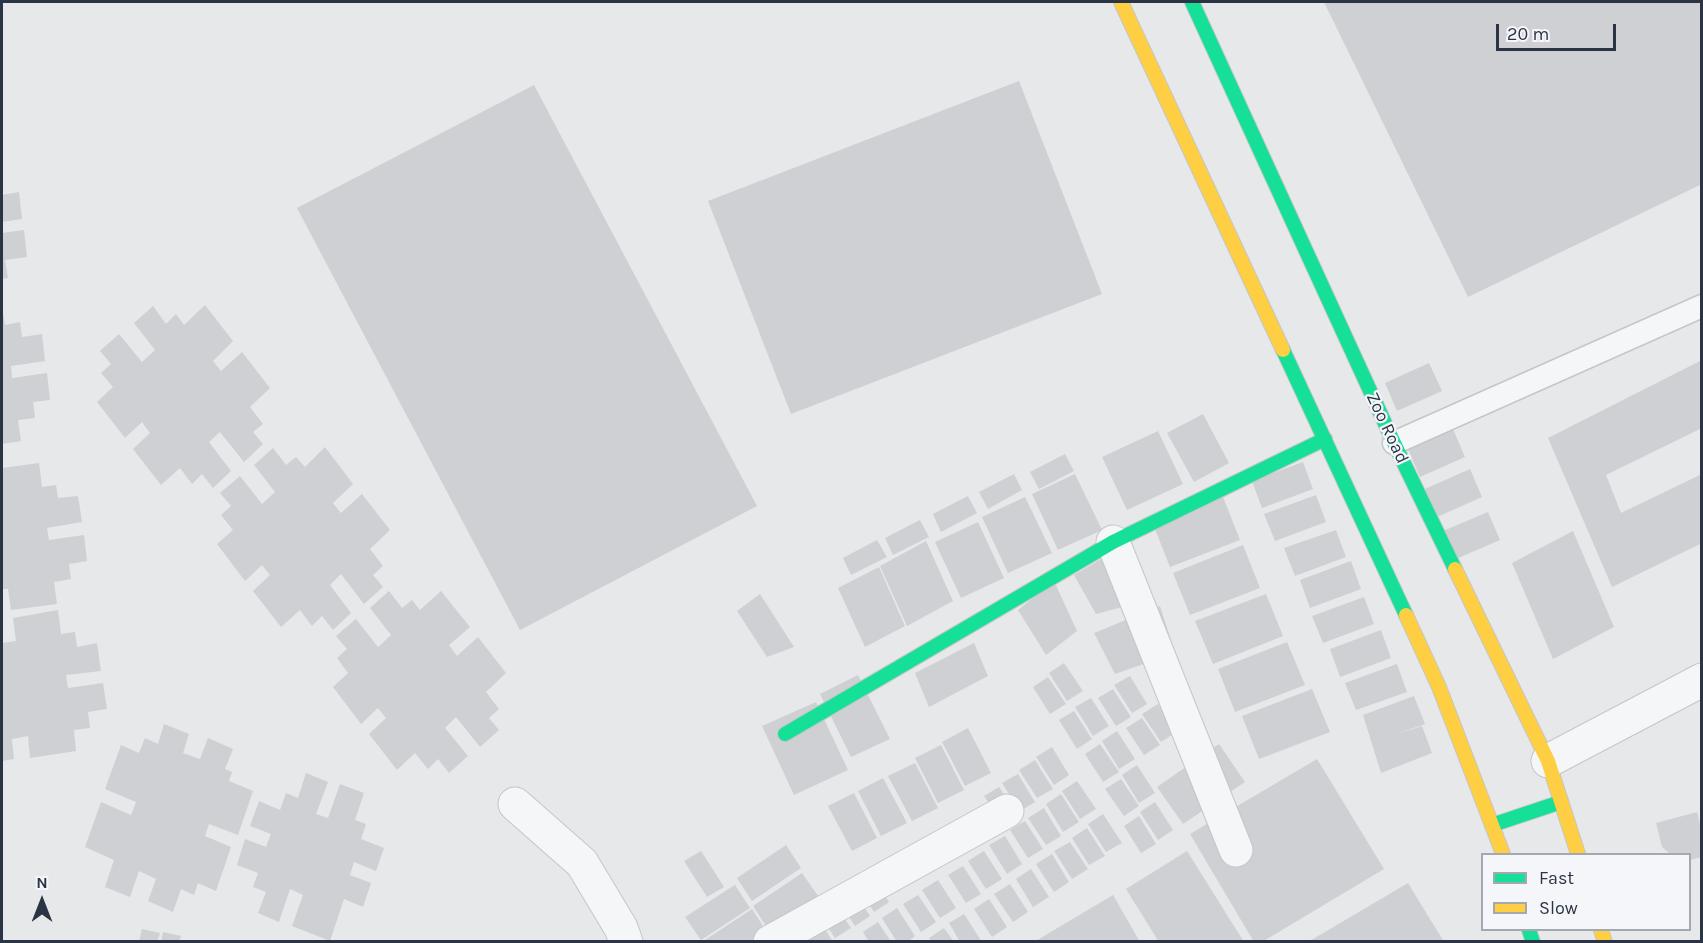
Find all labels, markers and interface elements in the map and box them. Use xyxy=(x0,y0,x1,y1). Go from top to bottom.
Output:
scale bar xyxy=(1499,12,1619,50)
text: 20 m xyxy=(1507,23,1549,45)
street label: Zoo Road xyxy=(1361,389,1413,467)
legend xyxy=(1481,853,1691,931)
text: Fast xyxy=(1539,867,1574,889)
north arrow xyxy=(12,871,72,931)
text: N xyxy=(36,873,48,892)
text: Slow xyxy=(1539,897,1578,919)

